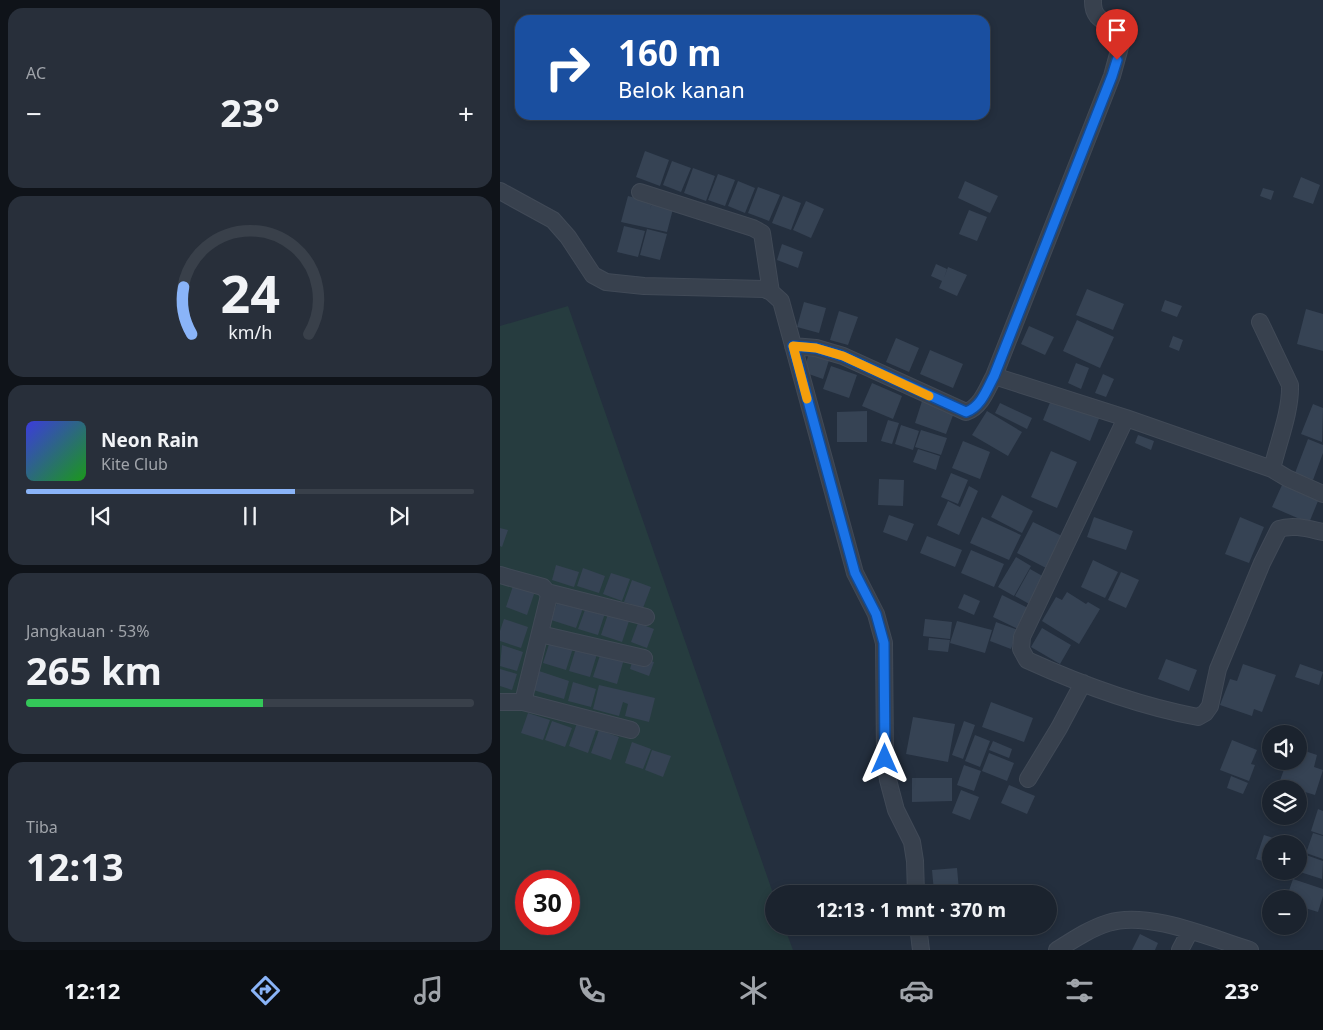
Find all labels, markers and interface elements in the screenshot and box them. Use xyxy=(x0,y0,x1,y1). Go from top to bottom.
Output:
pin xyxy=(1096,9,1138,60)
icon: arrive xyxy=(1103,16,1131,44)
text: 160 m xyxy=(618,29,721,76)
icon: right xyxy=(535,35,600,100)
text: AC xyxy=(26,62,46,84)
text: Belok kanan xyxy=(618,74,745,104)
text: 23° xyxy=(220,86,280,138)
text: − xyxy=(26,94,42,132)
text: + xyxy=(458,94,474,132)
text: 24 xyxy=(220,257,280,328)
text: km/h xyxy=(228,320,272,344)
text: Neon Rain xyxy=(101,427,199,453)
text: Kite Club xyxy=(101,453,168,475)
icon: previous xyxy=(87,502,115,530)
icon: pause xyxy=(236,502,264,530)
icon: next xyxy=(385,502,413,530)
text: Jangkauan · 53% xyxy=(26,620,150,642)
text: 265 km xyxy=(26,644,162,696)
map controls xyxy=(1262,725,1307,935)
button: sound xyxy=(1262,725,1307,770)
position arrow xyxy=(858,732,910,784)
button: layers xyxy=(1262,780,1307,825)
text: Tiba xyxy=(26,816,58,838)
button: + xyxy=(1262,835,1307,880)
text: 12:13 xyxy=(26,840,124,892)
speed limit sign: 30 xyxy=(515,870,580,935)
button: − xyxy=(1262,890,1307,935)
text: 12:13 · 1 mnt · 370 m xyxy=(816,897,1006,923)
icon: directions xyxy=(248,973,283,1008)
icon: music xyxy=(411,973,446,1008)
icon: phone xyxy=(574,973,609,1008)
icon: climate xyxy=(736,973,771,1008)
icon: car xyxy=(899,973,934,1008)
icon: filters xyxy=(1062,973,1097,1008)
text: 12:12 xyxy=(64,975,120,1005)
text: 23° xyxy=(1225,975,1259,1005)

